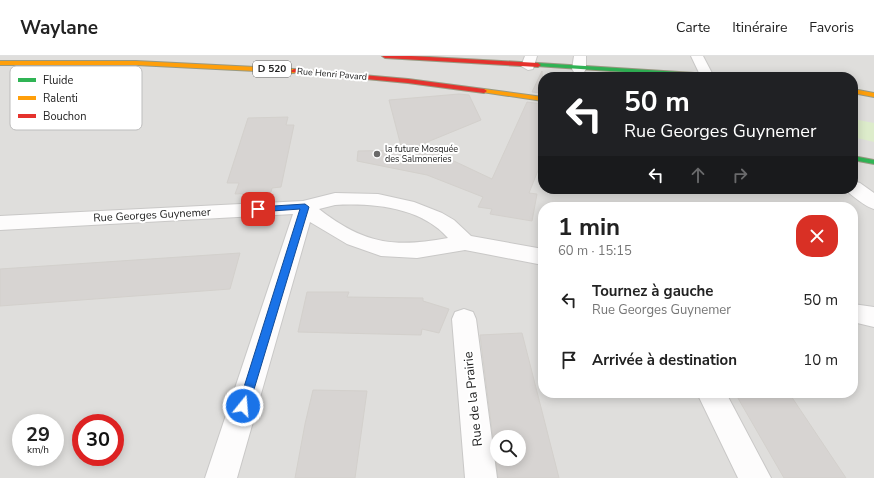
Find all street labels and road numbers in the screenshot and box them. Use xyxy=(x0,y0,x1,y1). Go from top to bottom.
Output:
road number: D 520 xyxy=(253,61,291,77)
street label: Rue Henri Pavard xyxy=(296,65,368,83)
street label: Rue Georges Guynemer xyxy=(93,204,211,226)
street label: Rue de la Prairie xyxy=(459,351,487,447)

